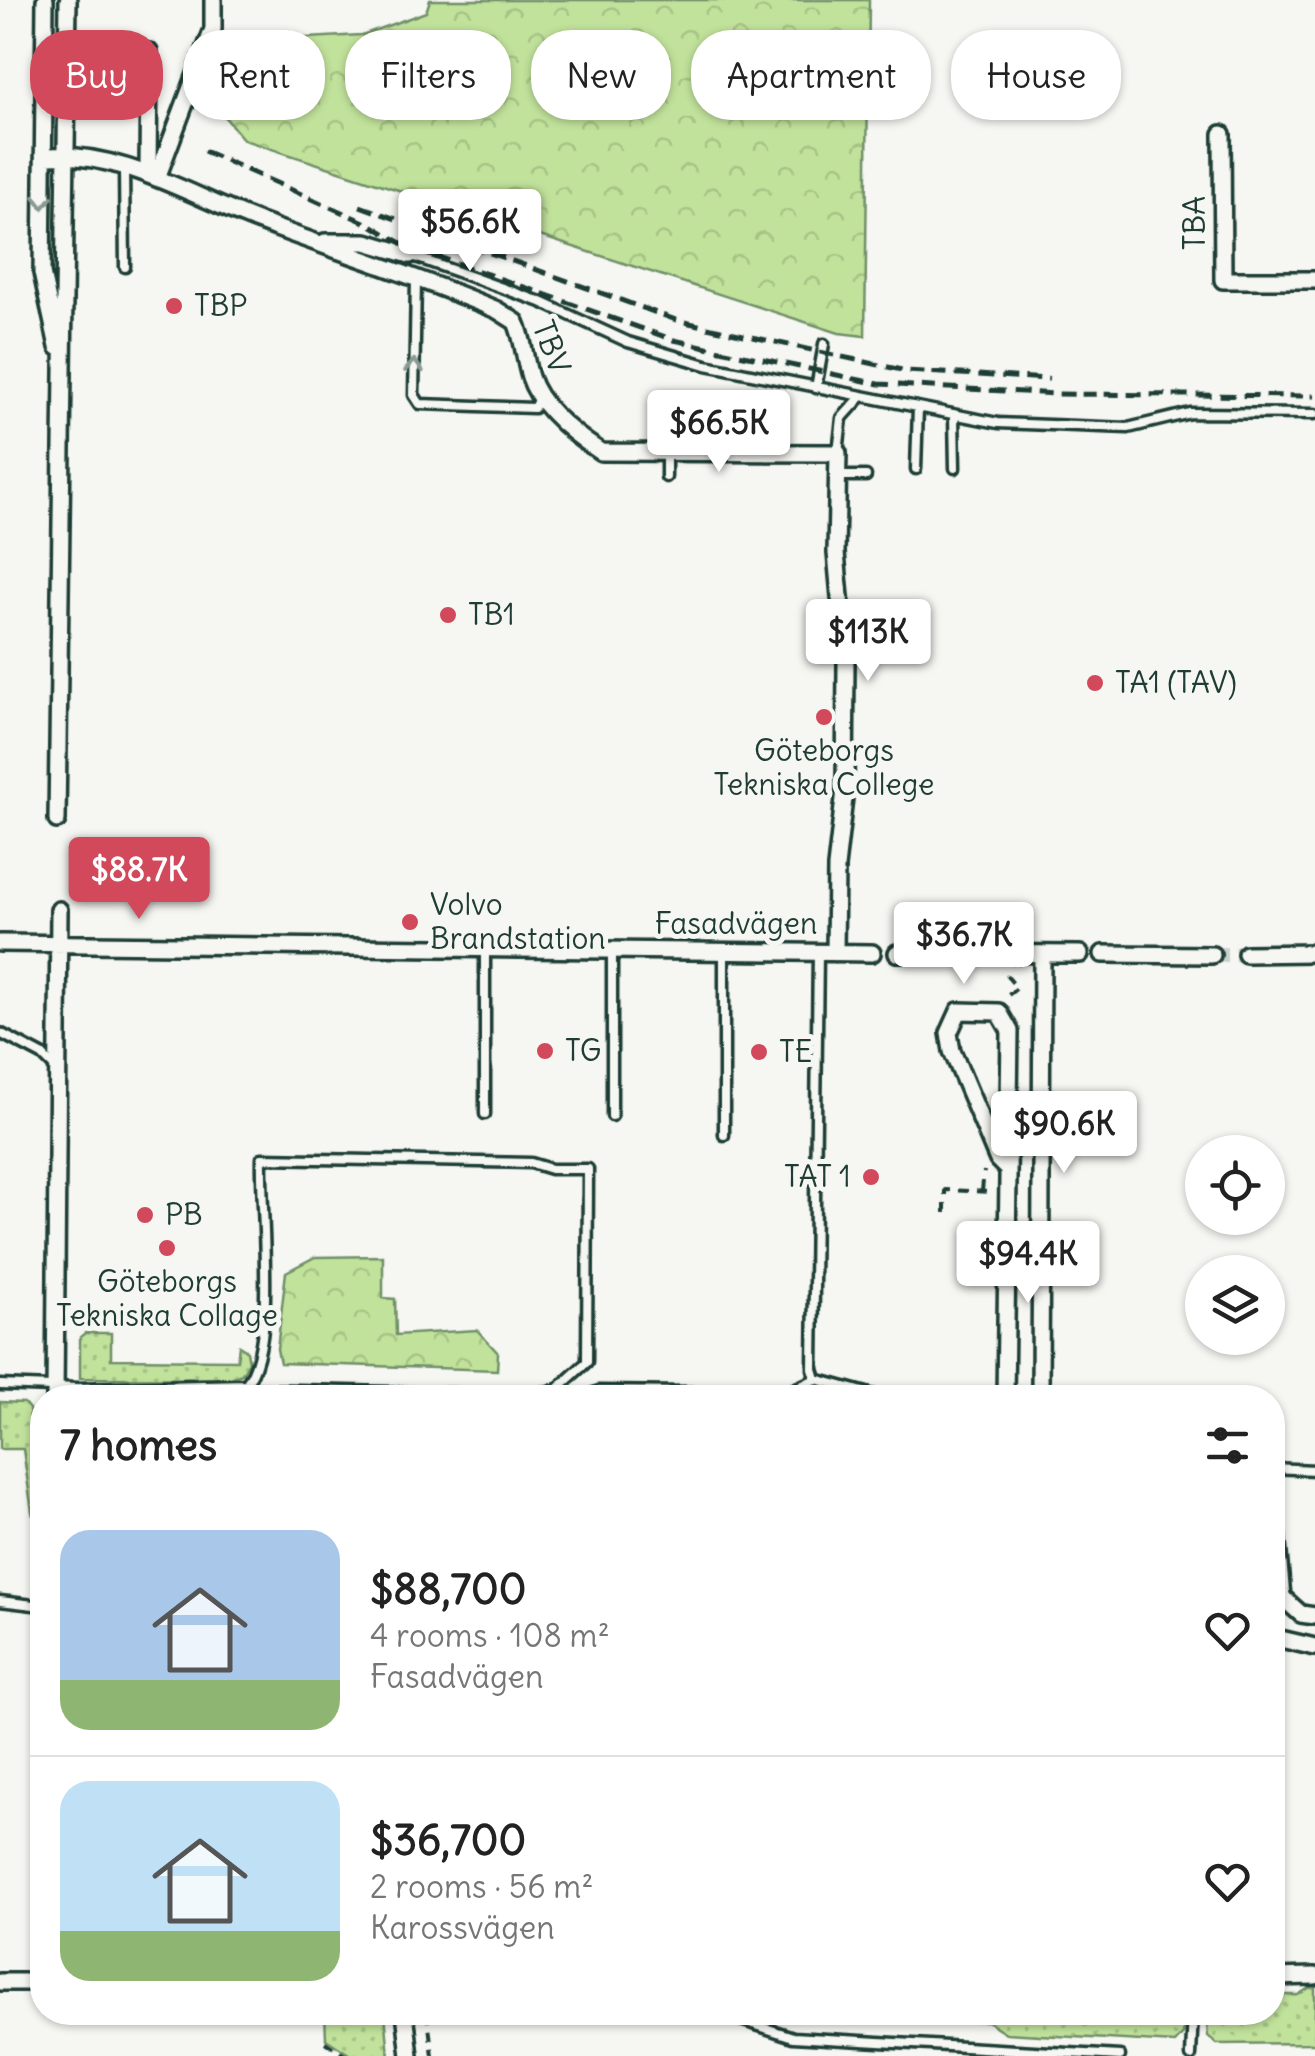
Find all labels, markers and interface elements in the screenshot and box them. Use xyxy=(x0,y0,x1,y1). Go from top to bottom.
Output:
chip: Buy xyxy=(30,30,163,120)
chip: Rent xyxy=(183,30,325,120)
chip: Filters xyxy=(345,30,511,120)
chip: New xyxy=(531,30,671,120)
chip: Apartment xyxy=(691,30,931,120)
chip: House xyxy=(951,30,1121,120)
pin: $56.6K xyxy=(389,189,551,274)
one-way arrow xyxy=(33,195,54,211)
street label: TBA xyxy=(1175,196,1213,250)
text: $56.6K xyxy=(420,201,520,242)
place label: TBP xyxy=(194,286,247,324)
marker: TBP xyxy=(163,295,185,317)
street label: TBV xyxy=(525,315,579,379)
one-way arrow xyxy=(404,358,425,374)
pin: $66.5K xyxy=(638,390,800,475)
text: $66.5K xyxy=(669,402,769,443)
place label: TB1 xyxy=(468,595,515,633)
pin: $113K xyxy=(798,599,938,684)
marker: TB1 xyxy=(437,604,459,626)
text: $113K xyxy=(828,611,908,652)
place label: TA1 (TAV) xyxy=(1115,663,1237,701)
marker: TA1 (TAV) xyxy=(1084,672,1106,694)
marker: Göteborgs Tekniska College xyxy=(813,706,835,728)
place label: Göteborgs Tekniska College xyxy=(714,731,934,803)
pin: $88.7K xyxy=(58,837,220,922)
text: $88.7K xyxy=(91,849,187,890)
place label: Volvo Brandstation xyxy=(430,885,606,957)
pin: $36.7K xyxy=(883,902,1045,987)
street label: Fasadvägen xyxy=(655,904,817,942)
marker: Volvo Brandstation xyxy=(399,911,421,933)
text: $36.7K xyxy=(916,914,1012,955)
place label: TG xyxy=(565,1031,601,1069)
place label: TE xyxy=(779,1032,812,1070)
marker: TG xyxy=(534,1040,556,1062)
marker: TE xyxy=(748,1041,770,1063)
pin: $90.6K xyxy=(983,1091,1145,1176)
text: $90.6K xyxy=(1013,1103,1115,1144)
map controls xyxy=(1185,1135,1285,1355)
button: locate xyxy=(1185,1135,1285,1235)
place label: TAT 1 xyxy=(784,1157,851,1195)
marker: TAT 1 xyxy=(860,1166,882,1188)
place label: PB xyxy=(165,1195,203,1233)
marker: PB xyxy=(134,1204,156,1226)
pin: $94.4K xyxy=(947,1221,1109,1306)
text: $94.4K xyxy=(979,1233,1077,1274)
marker: Göteborgs Tekniska Collage xyxy=(156,1237,178,1259)
button: layers xyxy=(1185,1255,1285,1355)
place label: Göteborgs Tekniska Collage xyxy=(56,1262,278,1334)
icon: filters xyxy=(1200,1418,1255,1473)
text: 7 homes xyxy=(60,1419,217,1471)
text: $88,700 xyxy=(370,1563,526,1615)
icon: home xyxy=(140,1570,260,1690)
icon: heart xyxy=(1200,1603,1255,1658)
text: 4 rooms · 108 m² xyxy=(370,1615,610,1656)
text: Fasadvägen xyxy=(370,1656,544,1697)
text: $36,700 xyxy=(370,1814,526,1866)
icon: home xyxy=(140,1821,260,1941)
icon: heart xyxy=(1200,1854,1255,1909)
text: 2 rooms · 56 m² xyxy=(370,1866,593,1907)
text: Karossvägen xyxy=(370,1907,555,1948)

